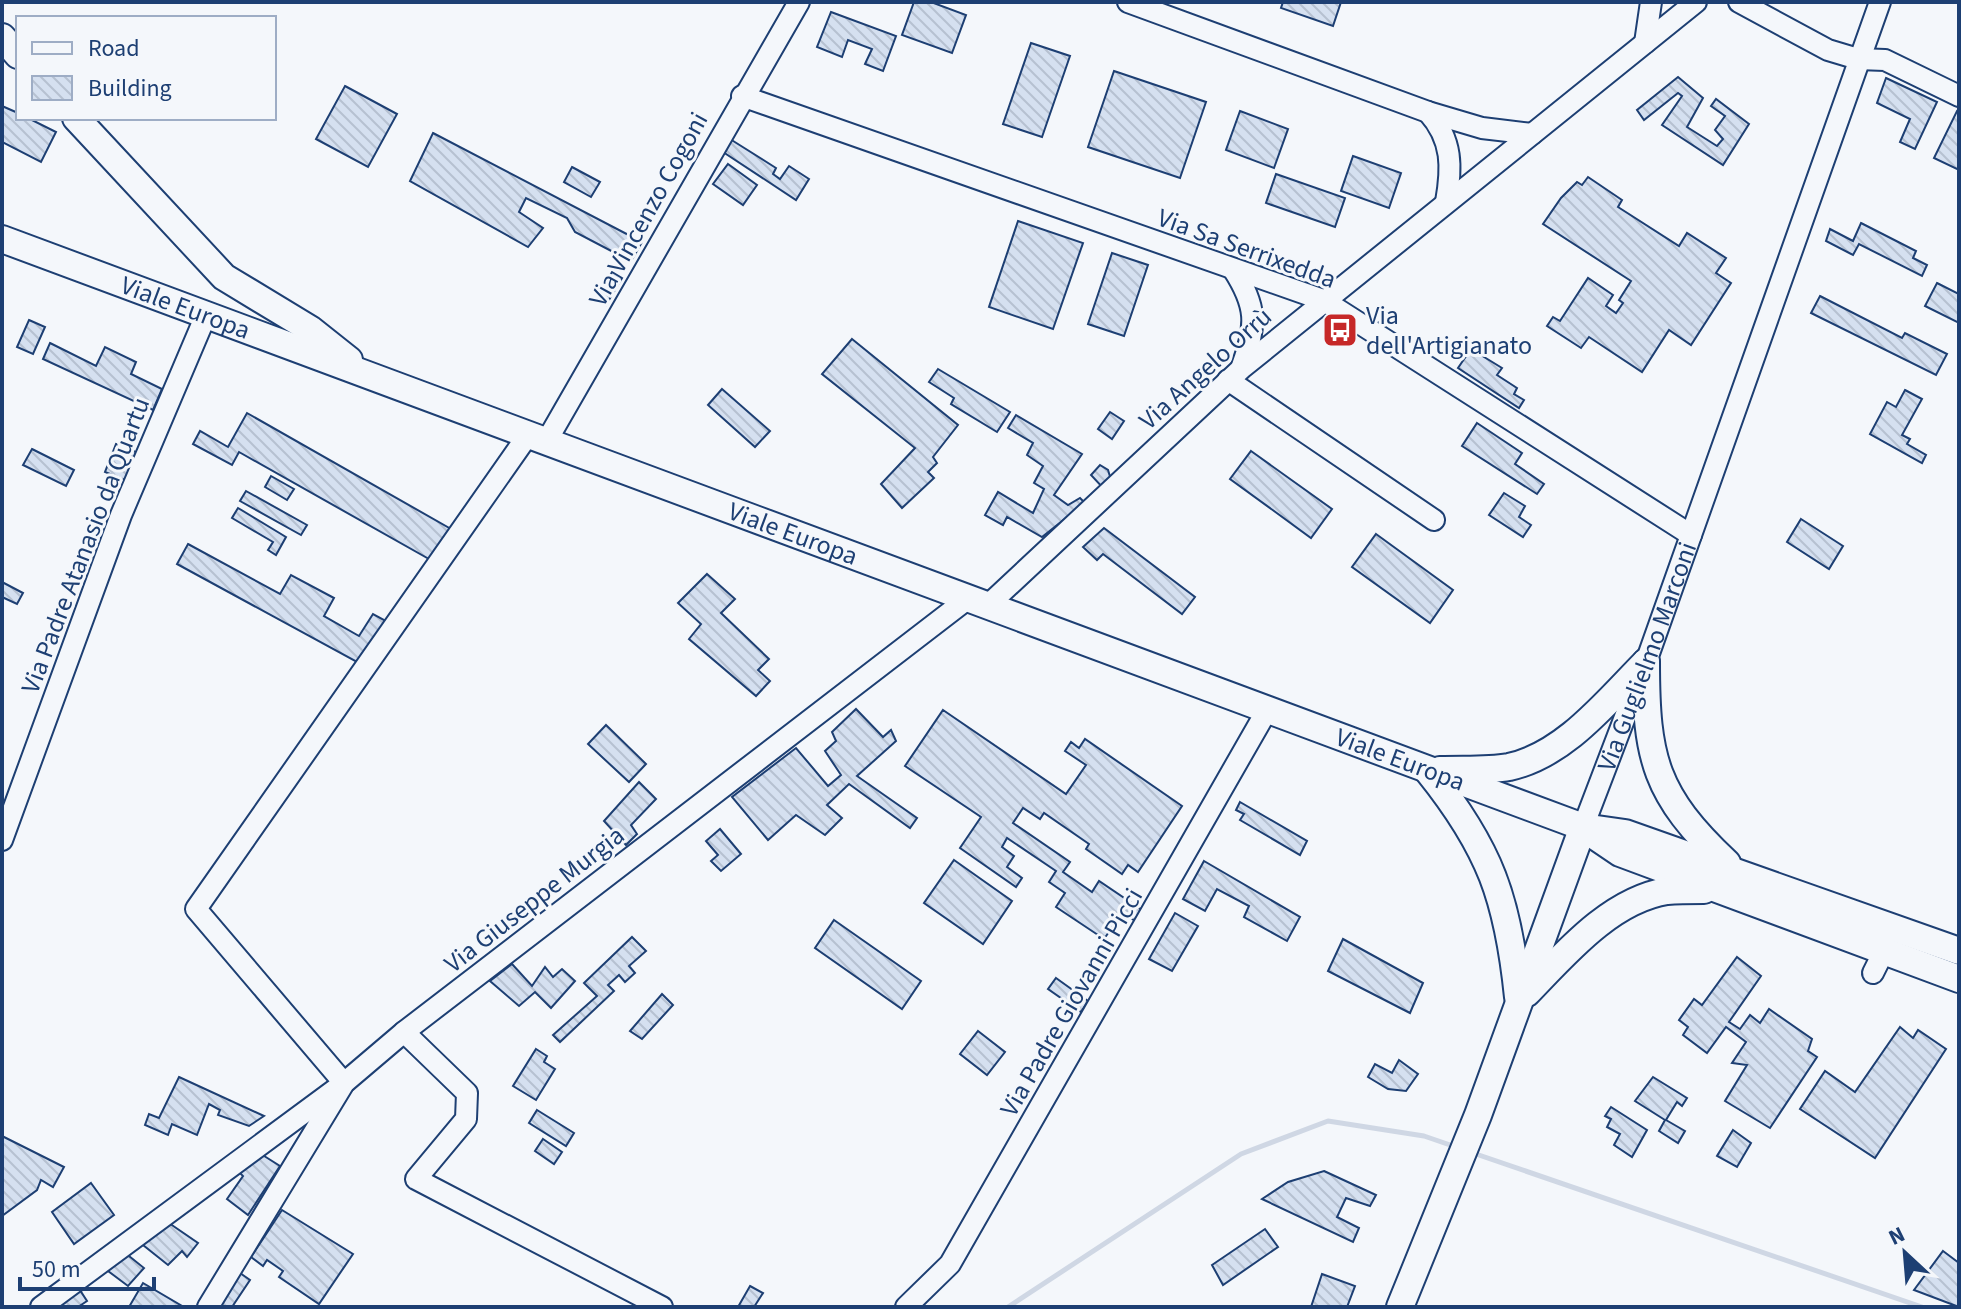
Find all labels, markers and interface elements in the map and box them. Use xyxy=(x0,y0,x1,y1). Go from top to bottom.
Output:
legend xyxy=(16,16,276,120)
text: Road xyxy=(88,31,140,66)
text: Building xyxy=(88,71,172,106)
street label: Via Vincenzo Cogoni xyxy=(580,105,717,313)
street label: Via Sa Serrixedda xyxy=(1152,199,1341,298)
street label: Viale Europa xyxy=(116,267,256,349)
place label: Via dell'Artigianato xyxy=(1366,297,1532,364)
street label: Via Angelo Orrù xyxy=(1131,299,1280,438)
bus stop icon: Via dell'Artigianato xyxy=(1321,311,1359,349)
street label: Via Padre Atanasio da Quartu xyxy=(12,392,159,699)
street label: Viale Europa xyxy=(723,493,863,575)
street label: Via Guglielmo Marconi xyxy=(1588,537,1706,777)
street label: Viale Europa xyxy=(1330,719,1470,801)
street label: Via Giuseppe Murgia xyxy=(436,817,632,982)
street label: Via Padre Giovanni Picci xyxy=(991,881,1152,1123)
north arrow xyxy=(1865,1213,1945,1293)
text: N xyxy=(1883,1218,1910,1254)
scale bar xyxy=(20,1241,154,1291)
text: 50 m xyxy=(32,1252,81,1287)

